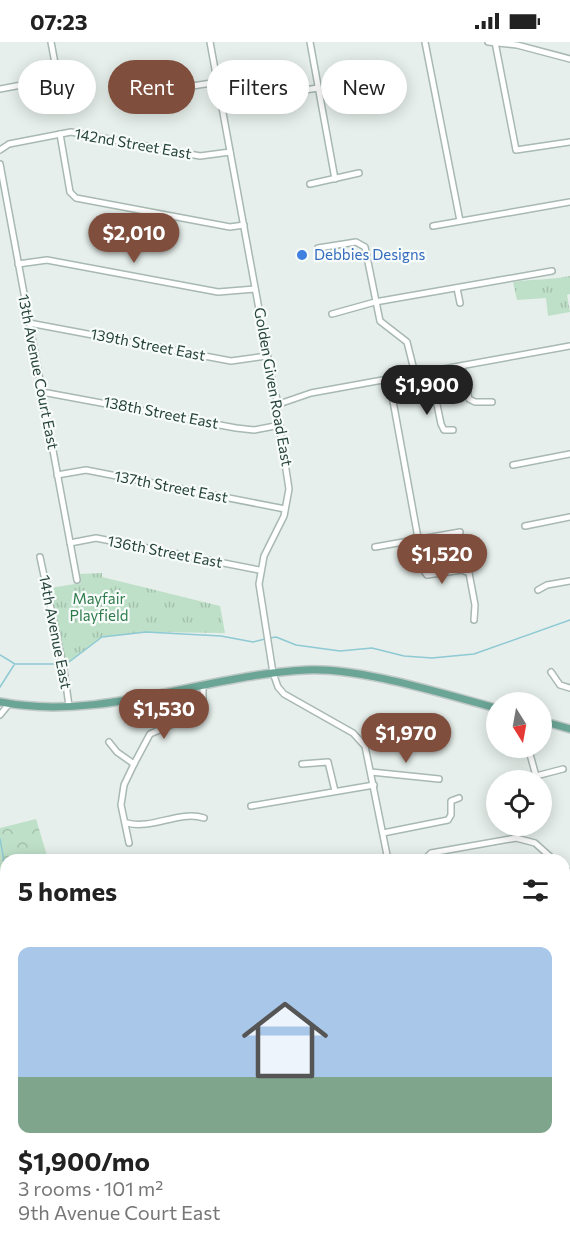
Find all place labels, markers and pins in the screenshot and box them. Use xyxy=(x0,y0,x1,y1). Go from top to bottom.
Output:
pin: $2,010 xyxy=(85,213,183,264)
place label: Debbies Designs xyxy=(314,245,426,263)
marker: Debbies Designs xyxy=(295,248,309,262)
pin: $1,900 xyxy=(378,365,476,416)
pin: $1,520 xyxy=(393,534,491,585)
pin: $1,530 xyxy=(115,689,213,740)
pin: $1,970 xyxy=(357,713,455,764)

